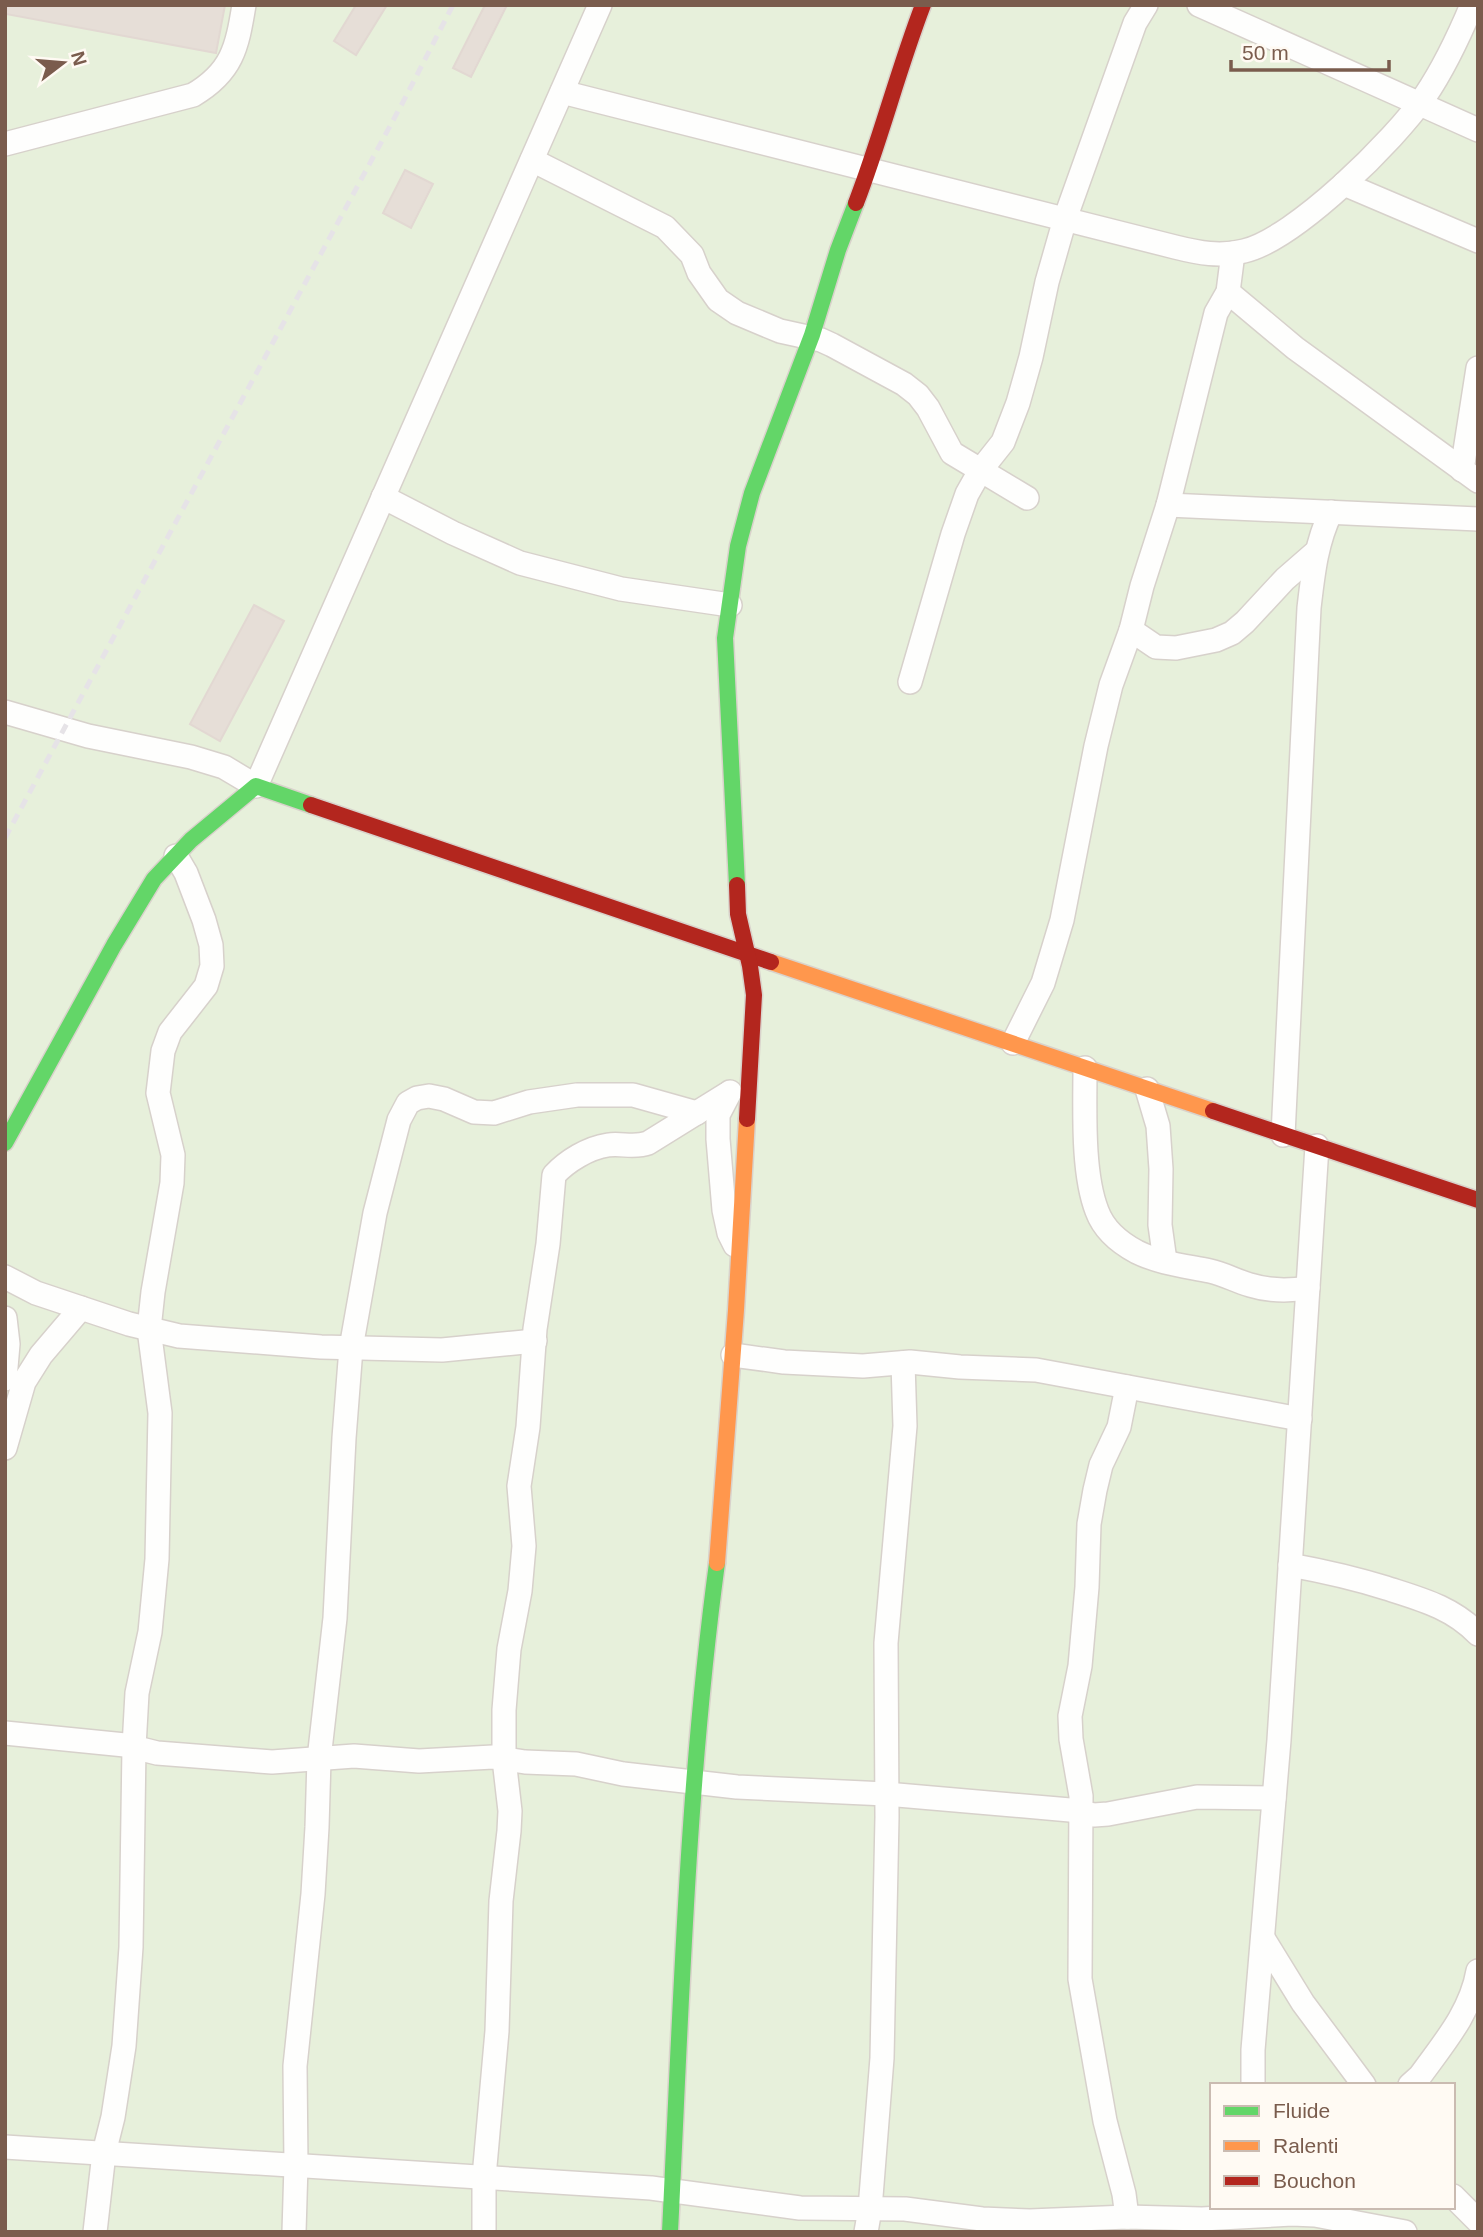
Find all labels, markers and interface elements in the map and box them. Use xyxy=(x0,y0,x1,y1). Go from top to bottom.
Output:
north arrow xyxy=(28,28,98,98)
scale bar xyxy=(1231,28,1388,72)
text: 50 m xyxy=(1242,41,1289,64)
text: N xyxy=(67,49,91,68)
legend xyxy=(1210,2083,1455,2209)
text: Fluide xyxy=(1273,2099,1330,2122)
text: Ralenti xyxy=(1273,2134,1338,2157)
text: Bouchon xyxy=(1273,2169,1356,2192)

